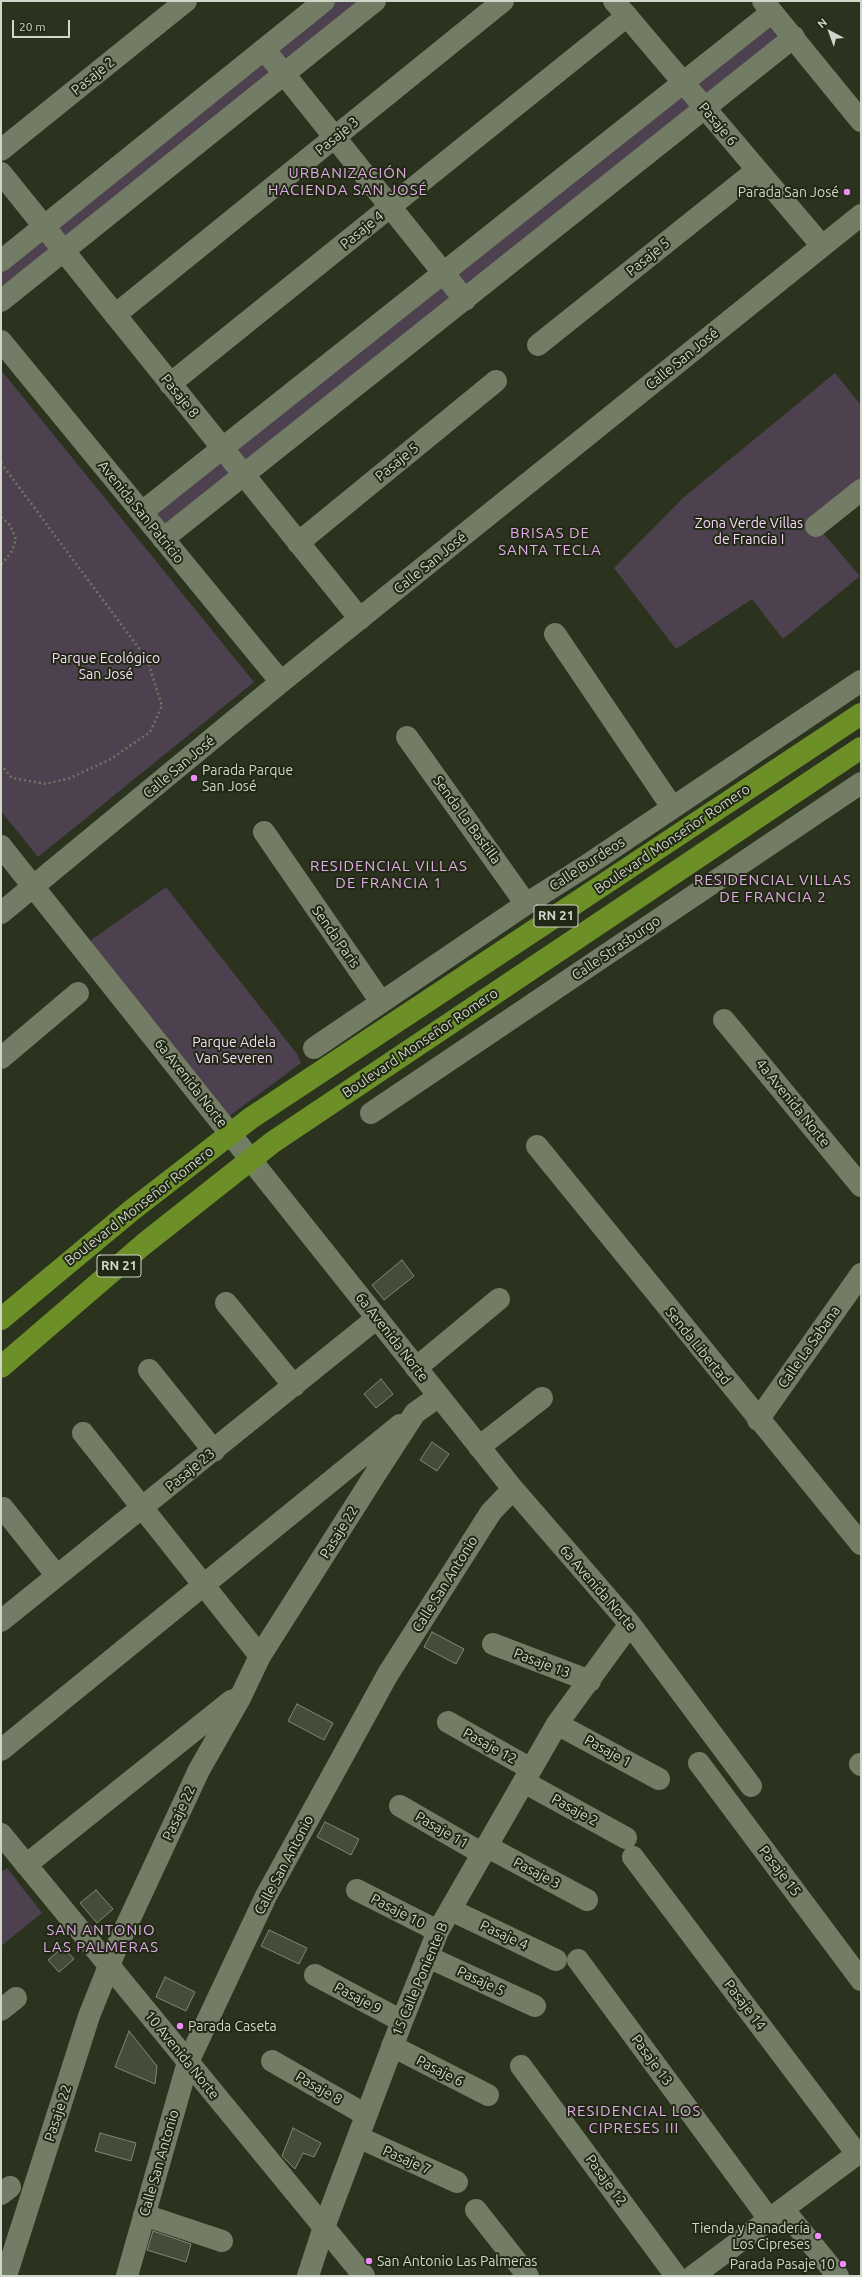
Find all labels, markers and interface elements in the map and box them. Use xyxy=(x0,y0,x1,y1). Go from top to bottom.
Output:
scale bar xyxy=(14,12,72,38)
north arrow xyxy=(810,12,850,52)
text: N xyxy=(815,16,829,30)
text: 20 m xyxy=(19,20,46,33)
street label: Pasaje 2 xyxy=(68,53,118,99)
street label: Pasaje 6 xyxy=(695,99,741,149)
street label: Pasaje 3 xyxy=(312,113,362,159)
district label: URBANIZACIÓN HACIENDA SAN JOSÉ xyxy=(268,164,428,199)
place label: Parada San José xyxy=(738,184,839,200)
marker: Parada San José xyxy=(842,187,852,197)
street label: Pasaje 4 xyxy=(337,207,387,253)
street label: Pasaje 5 xyxy=(623,234,673,280)
street label: Calle San José xyxy=(642,325,722,393)
street label: Pasaje 8 xyxy=(157,371,203,421)
street label: Pasaje 5 xyxy=(372,439,422,485)
street label: Avenida San Patricio xyxy=(95,457,187,567)
park label: Zona Verde Villas de Francia I xyxy=(695,515,803,548)
district label: BRISAS DE SANTA TECLA xyxy=(498,524,602,559)
street label: Calle San José xyxy=(390,529,470,597)
park label: Parque Ecológico San José xyxy=(52,650,160,682)
street label: Calle San José xyxy=(140,732,218,802)
place label: Parada Parque San José xyxy=(202,762,293,794)
marker: Parada Parque San José xyxy=(189,773,199,783)
street label: Senda La Bastilla xyxy=(429,773,505,867)
street label: Boulevard Monseñor Romero xyxy=(591,781,753,897)
street label: Calle Burdeos xyxy=(546,833,628,895)
district label: RESIDENCIAL VILLAS DE FRANCIA 1 xyxy=(310,857,468,892)
district label: RESIDENCIAL VILLAS DE FRANCIA 2 xyxy=(694,871,852,906)
street label: Senda Paris xyxy=(309,903,363,971)
road number: RN 21 xyxy=(534,905,578,927)
street label: Calle Strasburgo xyxy=(569,912,663,984)
street label: Boulevard Monseñor Romero xyxy=(339,985,501,1101)
park label: Parque Adela Van Severen xyxy=(192,1034,276,1066)
street label: 6a Avenida Norte xyxy=(151,1035,231,1131)
street label: 4a Avenida Norte xyxy=(752,1056,834,1150)
street label: Boulevard Monseñor Romero xyxy=(61,1143,217,1269)
road number: RN 21 xyxy=(97,1255,141,1277)
street label: 6a Avenida Norte xyxy=(352,1289,432,1385)
street label: Calle La Sabana xyxy=(774,1303,844,1391)
street label: Senda Libertad xyxy=(662,1304,734,1388)
street label: Pasaje 23 xyxy=(162,1445,218,1495)
street label: Pasaje 22 xyxy=(316,1503,362,1561)
street label: Calle San Antonio xyxy=(409,1533,481,1635)
street label: 6a Avenida Norte xyxy=(556,1542,640,1634)
street label: Pasaje 13 xyxy=(512,1645,572,1681)
street label: Pasaje 12 xyxy=(460,1724,520,1768)
street label: Pasaje 1 xyxy=(582,1731,634,1771)
street label: Pasaje 22 xyxy=(159,1783,199,1843)
street label: Pasaje 2 xyxy=(549,1790,601,1830)
street label: Pasaje 11 xyxy=(412,1808,472,1852)
street label: Calle San Antonio xyxy=(251,1812,317,1918)
street label: Pasaje 15 xyxy=(756,1842,804,1900)
street label: Pasaje 3 xyxy=(511,1854,563,1892)
street label: Pasaje 10 xyxy=(368,1890,428,1932)
street label: Pasaje 4 xyxy=(477,1917,531,1953)
street label: 15 Calle Poniente B xyxy=(388,1920,452,2038)
district label: SAN ANTONIO LAS PALMERAS xyxy=(43,1921,159,1956)
street label: Pasaje 5 xyxy=(454,1963,508,1999)
street label: Pasaje 14 xyxy=(721,1976,769,2034)
street label: Pasaje 9 xyxy=(332,1979,384,2017)
street label: 10 Avenida Norte xyxy=(141,2007,223,2103)
place label: Parada Caseta xyxy=(188,2018,277,2034)
marker: Parada Caseta xyxy=(175,2021,185,2031)
street label: Pasaje 13 xyxy=(628,2031,676,2089)
street label: Pasaje 6 xyxy=(413,2052,467,2090)
street label: Pasaje 8 xyxy=(293,2068,345,2108)
street label: Pasaje 22 xyxy=(41,2082,75,2144)
district label: RESIDENCIAL LOS CIPRESES III xyxy=(567,2102,701,2137)
street label: Calle San Antonio xyxy=(136,2108,182,2218)
street label: Pasaje 7 xyxy=(380,2142,434,2178)
street label: Pasaje 12 xyxy=(582,2151,630,2209)
place label: Tienda y Panadería Los Cipreses xyxy=(692,2220,810,2252)
marker: Tienda y Panadería Los Cipreses xyxy=(813,2231,823,2241)
place label: San Antonio Las Palmeras xyxy=(377,2253,537,2269)
marker: San Antonio Las Palmeras xyxy=(364,2256,374,2266)
place label: Parada Pasaje 10 xyxy=(730,2256,835,2272)
marker: Parada Pasaje 10 xyxy=(838,2259,848,2269)

